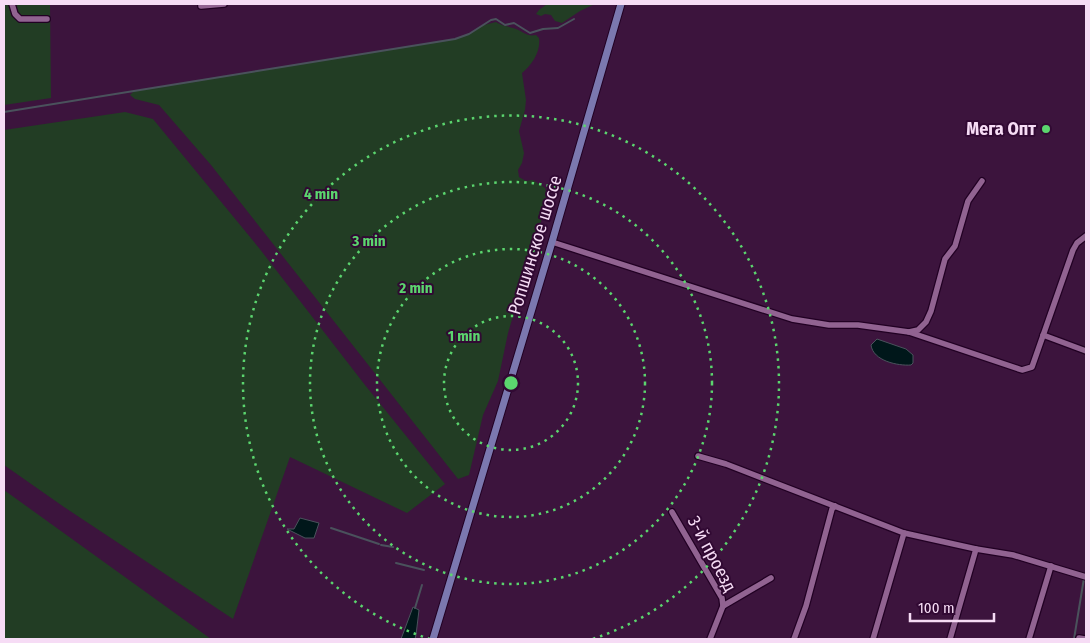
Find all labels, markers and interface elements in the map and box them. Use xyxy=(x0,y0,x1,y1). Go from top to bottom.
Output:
place label: Мега Опт xyxy=(966,118,1036,140)
marker: Мега Опт xyxy=(1040,123,1052,135)
street label: Ропшинское шоссе xyxy=(503,173,567,317)
text: 4 min xyxy=(304,185,338,203)
text: 3 min xyxy=(351,232,386,250)
text: 2 min xyxy=(398,279,433,297)
text: 1 min xyxy=(448,327,480,345)
centre of rings xyxy=(502,374,520,392)
street label: 3-й проезд xyxy=(683,512,741,596)
scale bar xyxy=(910,590,994,622)
text: 100 m xyxy=(918,599,955,617)

